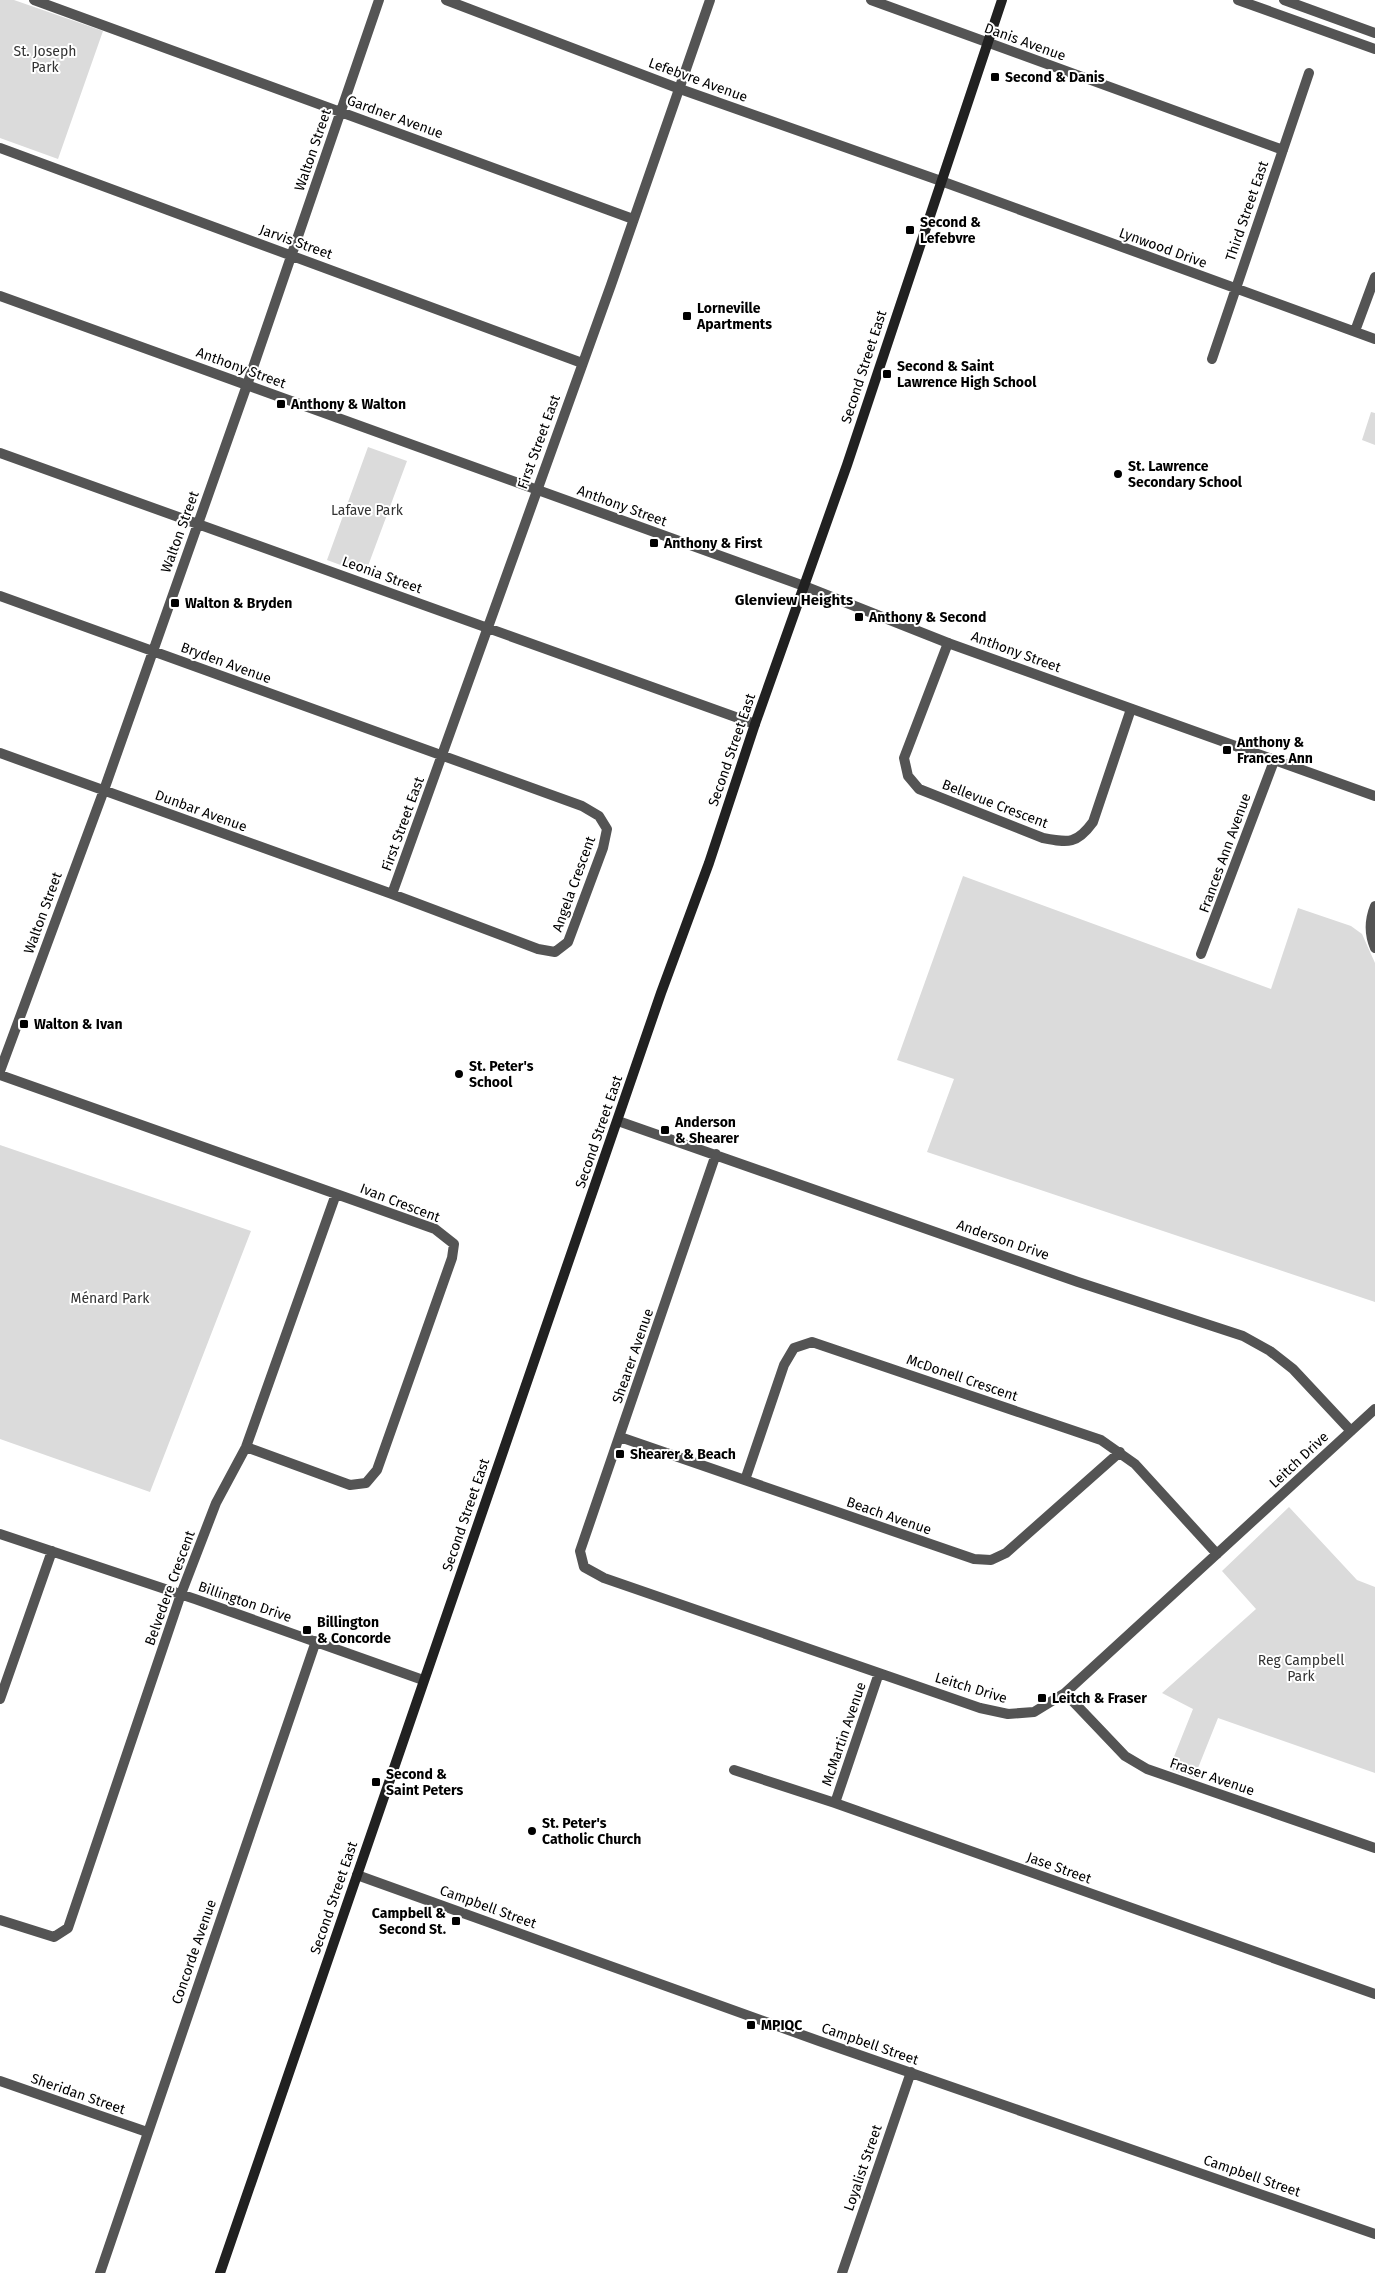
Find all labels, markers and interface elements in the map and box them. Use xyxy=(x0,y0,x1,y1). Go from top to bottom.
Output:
street label: Danis Avenue xyxy=(982,19,1068,65)
park label: St. Joseph Park xyxy=(14,43,76,76)
street label: Lefebvre Avenue xyxy=(646,54,750,106)
place label: Second & Danis xyxy=(1005,69,1105,86)
marker: Second & Danis xyxy=(989,71,1001,83)
street label: Gardner Avenue xyxy=(345,92,445,142)
street label: Walton Street xyxy=(291,106,335,193)
street label: Third Street East xyxy=(1222,158,1272,263)
place label: Second & Lefebvre xyxy=(920,214,981,247)
street label: Jarvis Street xyxy=(257,221,336,263)
marker: Second & Lefebvre xyxy=(904,224,916,236)
street label: Lynwood Drive xyxy=(1117,224,1209,272)
place label: Lorneville Apartments xyxy=(696,300,772,333)
street label: Second Street East xyxy=(838,307,891,426)
marker: Lorneville Apartments xyxy=(681,310,693,322)
street label: Anthony Street xyxy=(194,344,289,392)
place label: Second & Saint Lawrence High School xyxy=(897,358,1037,391)
marker: Second & Saint Lawrence High School xyxy=(881,368,893,380)
street label: First Street East xyxy=(514,392,564,491)
place label: Anthony & Walton xyxy=(290,396,406,413)
marker: Anthony & Walton xyxy=(275,398,287,410)
place label: St. Lawrence Secondary School xyxy=(1128,458,1243,491)
marker: St. Lawrence Secondary School xyxy=(1112,468,1124,480)
street label: Anthony Street xyxy=(575,482,670,530)
street label: Walton Street xyxy=(157,488,203,575)
park label: Lafave Park xyxy=(331,502,404,519)
place label: Anthony & First xyxy=(663,535,763,552)
marker: Anthony & First xyxy=(648,537,660,549)
street label: Leonia Street xyxy=(340,553,425,598)
district label: Glenview Heights xyxy=(735,591,853,609)
place label: Walton & Bryden xyxy=(185,595,292,612)
marker: Walton & Bryden xyxy=(169,597,181,609)
place label: Anthony & Second xyxy=(868,609,986,626)
marker: Anthony & Second xyxy=(853,611,865,623)
street label: Anthony Street xyxy=(969,628,1064,676)
street label: Bryden Avenue xyxy=(178,639,274,687)
street label: Second Street East xyxy=(705,690,760,809)
place label: Anthony & Frances Ann xyxy=(1236,734,1313,767)
marker: Anthony & Frances Ann xyxy=(1221,744,1233,756)
street label: First Street East xyxy=(378,774,428,873)
street label: Bellevue Crescent xyxy=(940,776,1051,832)
street label: Dunbar Avenue xyxy=(153,786,249,836)
street label: Frances Ann Avenue xyxy=(1195,791,1255,915)
street label: Angela Crescent xyxy=(549,833,599,934)
street label: Walton Street xyxy=(20,869,66,956)
place label: Walton & Ivan xyxy=(34,1016,123,1033)
marker: Walton & Ivan xyxy=(18,1018,30,1030)
place label: St. Peter's School xyxy=(469,1058,534,1091)
marker: St. Peter's School xyxy=(453,1068,465,1080)
street label: Second Street East xyxy=(572,1072,627,1191)
place label: Anderson & Shearer xyxy=(674,1114,739,1147)
marker: Anderson & Shearer xyxy=(659,1124,671,1136)
street label: Ivan Crescent xyxy=(358,1180,443,1226)
street label: Anderson Drive xyxy=(954,1216,1052,1264)
park label: Ménard Park xyxy=(71,1290,150,1307)
street label: Shearer Avenue xyxy=(609,1306,657,1406)
street label: McDonell Crescent xyxy=(904,1351,1021,1405)
street label: Leitch Drive xyxy=(1266,1428,1332,1492)
place label: Shearer & Beach xyxy=(630,1446,736,1463)
marker: Shearer & Beach xyxy=(614,1448,626,1460)
street label: Second Street East xyxy=(439,1455,494,1574)
street label: Beach Avenue xyxy=(844,1494,934,1538)
street label: Belvedere Crescent xyxy=(141,1527,199,1648)
street label: Billington Drive xyxy=(196,1578,294,1626)
place label: Billington & Concorde xyxy=(317,1614,391,1647)
marker: Billington & Concorde xyxy=(301,1624,313,1636)
park label: Reg Campbell Park xyxy=(1258,1652,1344,1685)
street label: Leitch Drive xyxy=(933,1669,1009,1707)
street label: McMartin Avenue xyxy=(818,1680,870,1788)
place label: Leitch & Fraser xyxy=(1052,1690,1147,1707)
marker: Leitch & Fraser xyxy=(1036,1692,1048,1704)
street label: Fraser Avenue xyxy=(1167,1755,1257,1799)
place label: Second & Saint Peters xyxy=(386,1766,463,1799)
marker: Second & Saint Peters xyxy=(370,1776,382,1788)
place label: St. Peter's Catholic Church xyxy=(542,1815,641,1848)
marker: St. Peter's Catholic Church xyxy=(526,1825,538,1837)
street label: Second Street East xyxy=(307,1838,362,1957)
street label: Jase Street xyxy=(1024,1848,1095,1888)
street label: Campbell Street xyxy=(437,1882,539,1933)
street label: Concorde Avenue xyxy=(168,1897,220,2007)
place label: Campbell & Second St. xyxy=(372,1905,446,1938)
marker: Campbell & Second St. xyxy=(450,1915,462,1927)
place label: MPIQC xyxy=(761,2017,802,2034)
marker: MPIQC xyxy=(745,2019,757,2031)
street label: Campbell Street xyxy=(819,2019,922,2069)
street label: Sheridan Street xyxy=(29,2070,128,2118)
street label: Loyalist Street xyxy=(840,2122,886,2213)
street label: Campbell Street xyxy=(1201,2151,1304,2201)

